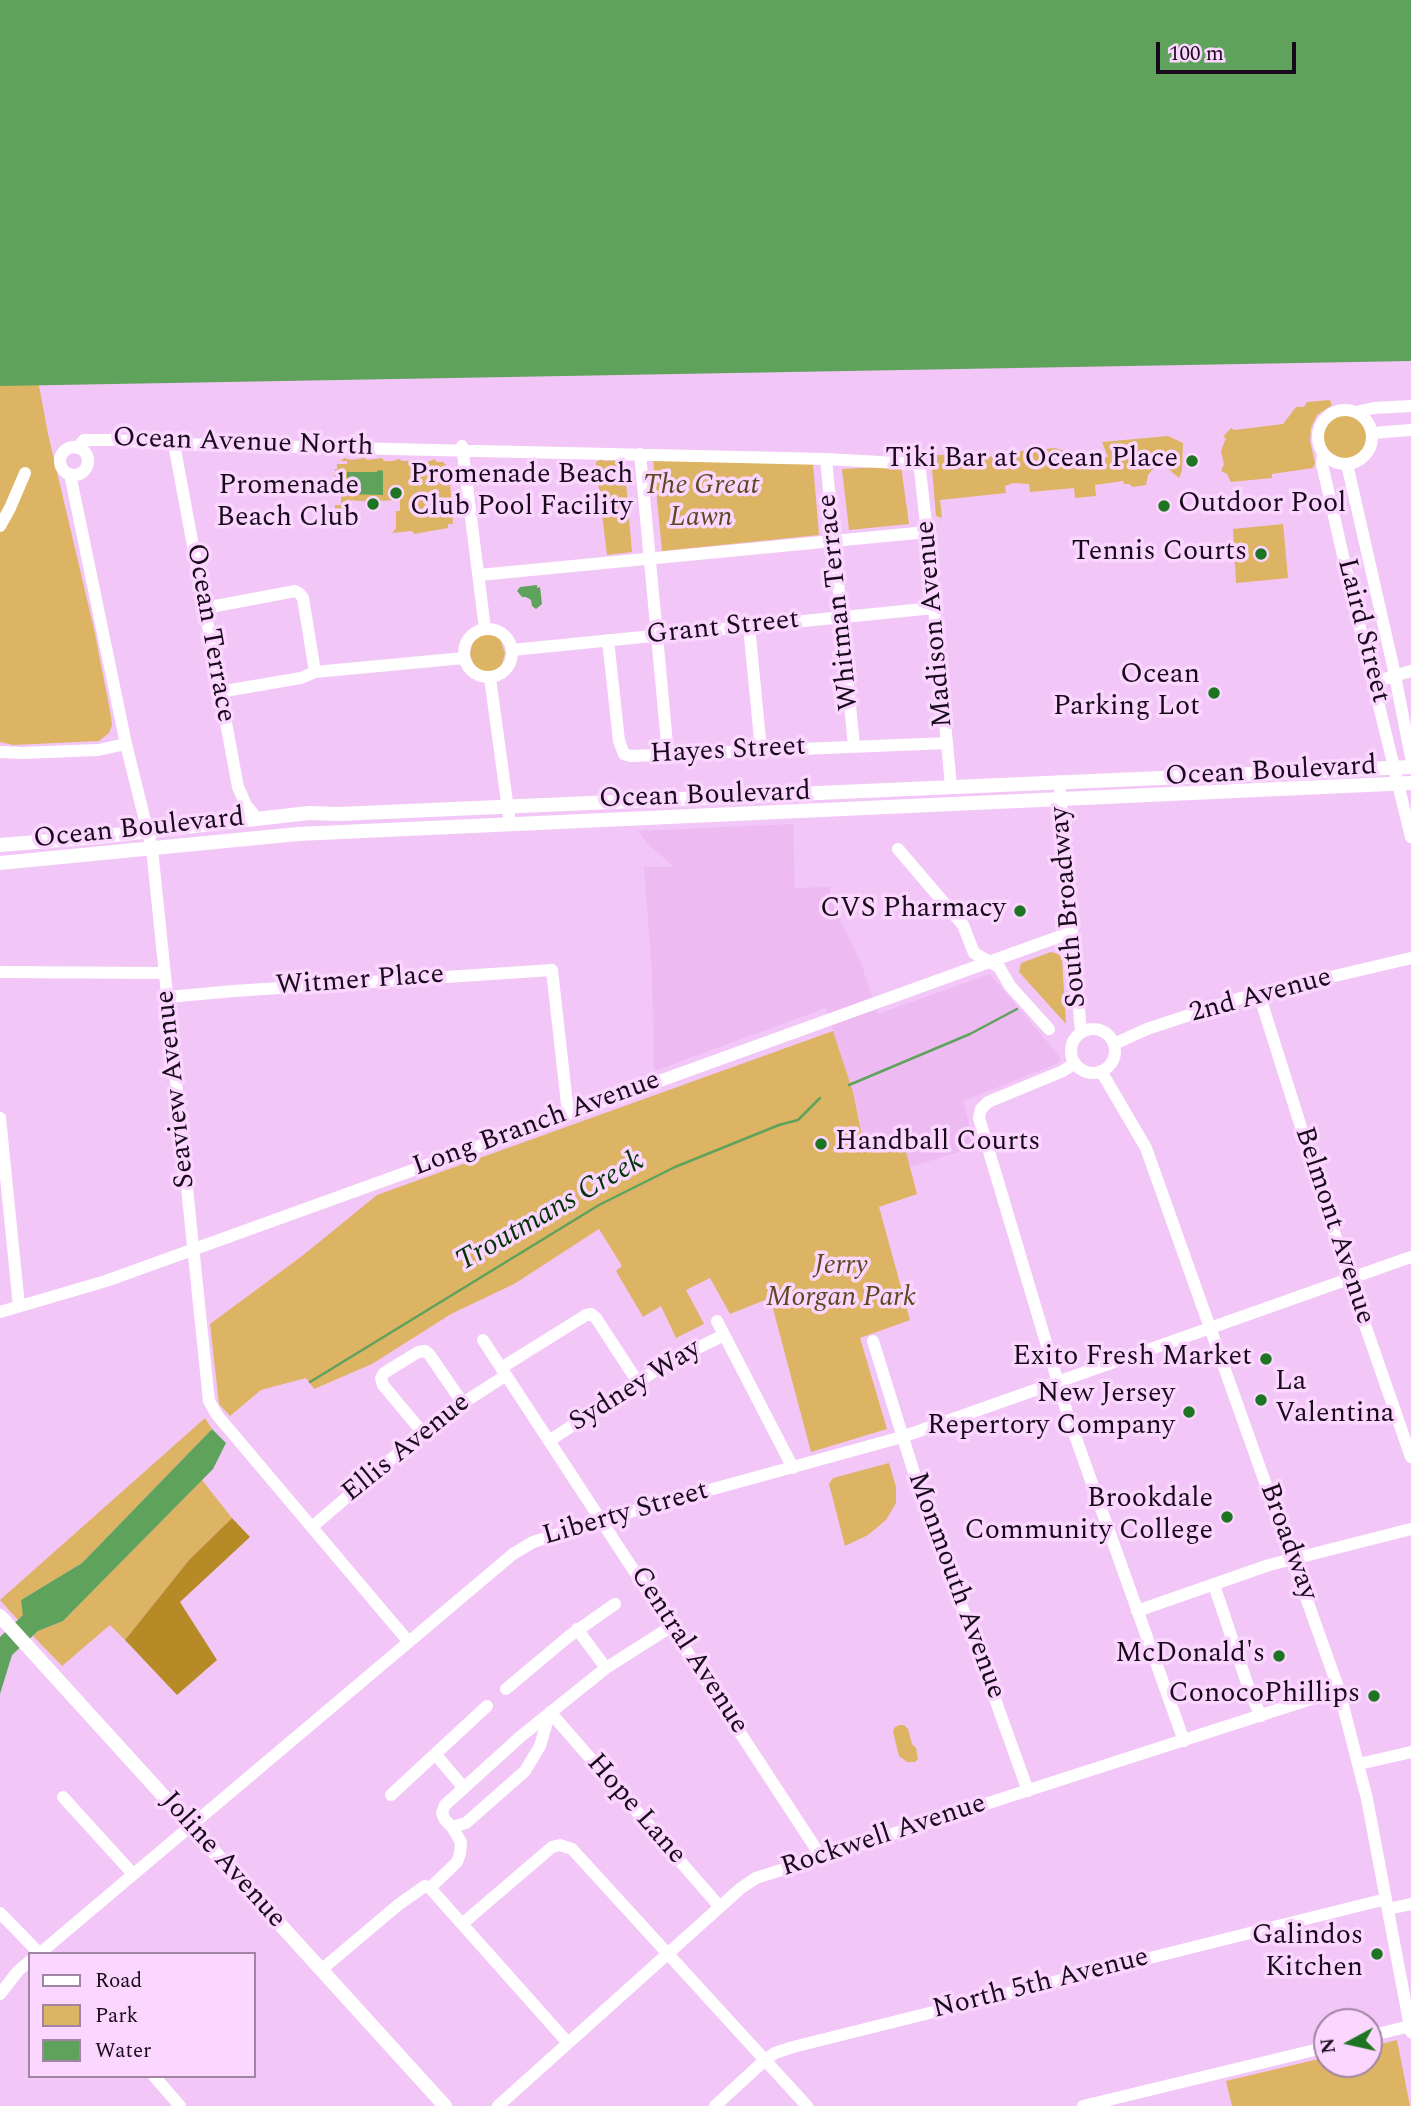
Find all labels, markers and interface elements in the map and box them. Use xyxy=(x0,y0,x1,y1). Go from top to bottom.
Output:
scale bar xyxy=(1159,28,1299,72)
text: 100 m xyxy=(1169,38,1224,70)
street label: Ocean Avenue North xyxy=(112,423,374,465)
place label: Tiki Bar at Ocean Place xyxy=(885,444,1178,478)
marker: Tiki Bar at Ocean Place xyxy=(1184,453,1200,469)
place label: Promenade Beach Club Pool Facility xyxy=(410,460,633,526)
place label: Promenade Beach Club xyxy=(216,471,359,537)
park label: The Great Lawn xyxy=(643,471,759,537)
marker: Promenade Beach Club Pool Facility xyxy=(388,485,404,501)
place label: Outdoor Pool xyxy=(1178,489,1346,523)
street label: Whitman Terrace xyxy=(812,492,868,712)
marker: Promenade Beach Club xyxy=(365,496,381,512)
marker: Outdoor Pool xyxy=(1156,498,1172,514)
street label: Madison Avenue xyxy=(910,519,962,729)
place label: Tennis Courts xyxy=(1071,537,1247,571)
street label: Ocean Terrace xyxy=(177,541,241,725)
marker: Tennis Courts xyxy=(1253,546,1269,562)
street label: Laird Street xyxy=(1328,555,1396,707)
street label: Grant Street xyxy=(645,604,801,654)
place label: Ocean Parking Lot xyxy=(1053,660,1200,726)
marker: Ocean Parking Lot xyxy=(1206,685,1222,701)
street label: Hayes Street xyxy=(649,731,807,773)
street label: Ocean Boulevard xyxy=(1164,751,1378,795)
street label: Ocean Boulevard xyxy=(599,777,811,817)
street label: Ocean Boulevard xyxy=(32,802,246,858)
street label: South Broadway xyxy=(1044,805,1096,1009)
place label: CVS Pharmacy xyxy=(820,894,1006,928)
marker: CVS Pharmacy xyxy=(1012,903,1028,919)
street label: Witmer Place xyxy=(275,959,445,1005)
street label: 2nd Avenue xyxy=(1186,962,1336,1032)
street label: Seaview Avenue xyxy=(150,988,204,1190)
street label: Long Branch Avenue xyxy=(409,1065,665,1185)
street label: Belmont Avenue xyxy=(1285,1123,1381,1329)
place label: Handball Courts xyxy=(835,1127,1040,1161)
marker: Handball Courts xyxy=(813,1136,829,1152)
water label: Troutmans Creek xyxy=(451,1145,651,1281)
park label: Jerry Morgan Park xyxy=(766,1251,916,1317)
street label: Sydney Way xyxy=(564,1333,708,1441)
place label: Exito Fresh Market xyxy=(1012,1342,1252,1376)
marker: Exito Fresh Market xyxy=(1258,1351,1274,1367)
place label: La Valentina xyxy=(1275,1367,1394,1433)
place label: New Jersey Repertory Company xyxy=(927,1379,1175,1445)
street label: Ellis Avenue xyxy=(336,1387,478,1511)
marker: La Valentina xyxy=(1253,1392,1269,1408)
marker: New Jersey Repertory Company xyxy=(1181,1404,1197,1420)
street label: Monmouth Avenue xyxy=(898,1468,1012,1704)
street label: Liberty Street xyxy=(539,1475,713,1555)
street label: Broadway xyxy=(1250,1479,1324,1605)
place label: Brookdale Community College xyxy=(964,1484,1213,1550)
marker: Brookdale Community College xyxy=(1219,1509,1235,1525)
street label: Central Avenue xyxy=(621,1561,755,1741)
place label: McDonald's xyxy=(1115,1639,1265,1673)
marker: McDonald's xyxy=(1271,1648,1287,1664)
place label: ConocoPhillips xyxy=(1168,1679,1360,1713)
marker: ConocoPhillips xyxy=(1366,1688,1382,1704)
street label: Hope Lane xyxy=(578,1748,692,1872)
street label: Joline Avenue xyxy=(152,1786,292,1936)
street label: Rockwell Avenue xyxy=(777,1788,991,1886)
place label: Galindos Kitchen xyxy=(1252,1921,1363,1987)
street label: North 5th Avenue xyxy=(929,1942,1153,2028)
marker: Galindos Kitchen xyxy=(1369,1946,1385,1962)
legend xyxy=(28,1952,256,2078)
text: Road xyxy=(95,1965,142,1997)
text: Park xyxy=(95,2000,138,2032)
north arrow xyxy=(1313,2008,1383,2078)
text: Water xyxy=(95,2035,151,2067)
text: N xyxy=(1313,2036,1344,2055)

